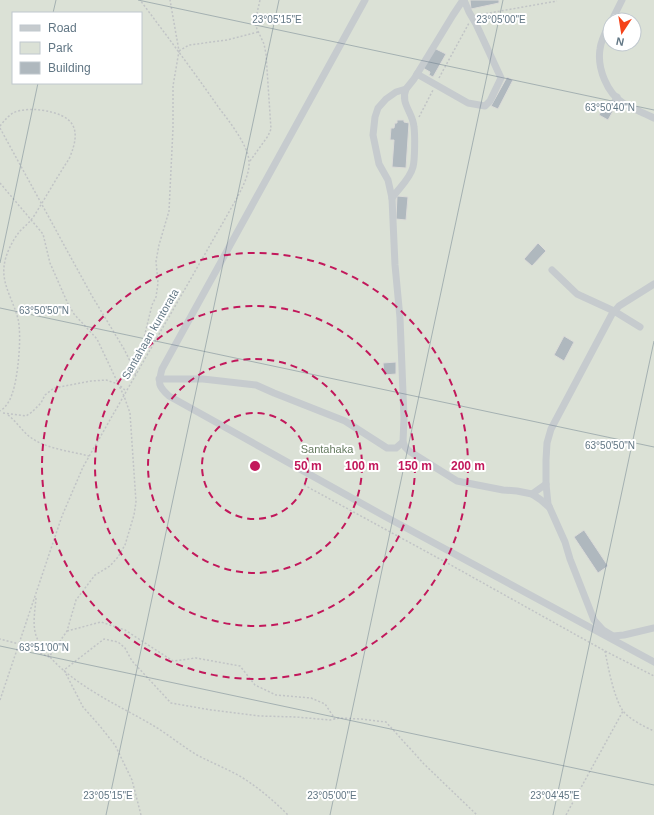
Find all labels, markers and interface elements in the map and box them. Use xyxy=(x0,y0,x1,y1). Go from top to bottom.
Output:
legend xyxy=(12,12,142,84)
north arrow xyxy=(602,12,642,52)
text: 23°05'15"E xyxy=(252,14,302,25)
text: 23°05'00"E xyxy=(476,14,526,25)
text: Road xyxy=(48,21,77,35)
text: N xyxy=(615,35,625,48)
text: Park xyxy=(48,41,74,55)
text: Building xyxy=(48,61,91,75)
text: 63°50'40"N xyxy=(585,102,635,113)
street label: Santahaan kuntorata xyxy=(119,286,181,381)
text: 63°50'50"N xyxy=(19,305,69,316)
text: 63°50'50"N xyxy=(585,440,635,451)
park label: Santahaka xyxy=(301,443,354,455)
centre of rings xyxy=(248,459,262,473)
text: 50 m xyxy=(294,459,322,473)
text: 100 m xyxy=(345,459,379,473)
text: 150 m xyxy=(398,459,432,473)
text: 200 m xyxy=(451,459,485,473)
text: 63°51'00"N xyxy=(19,642,69,653)
text: 23°05'15"E xyxy=(83,790,133,801)
text: 23°05'00"E xyxy=(307,790,357,801)
text: 23°04'45"E xyxy=(530,790,580,801)

